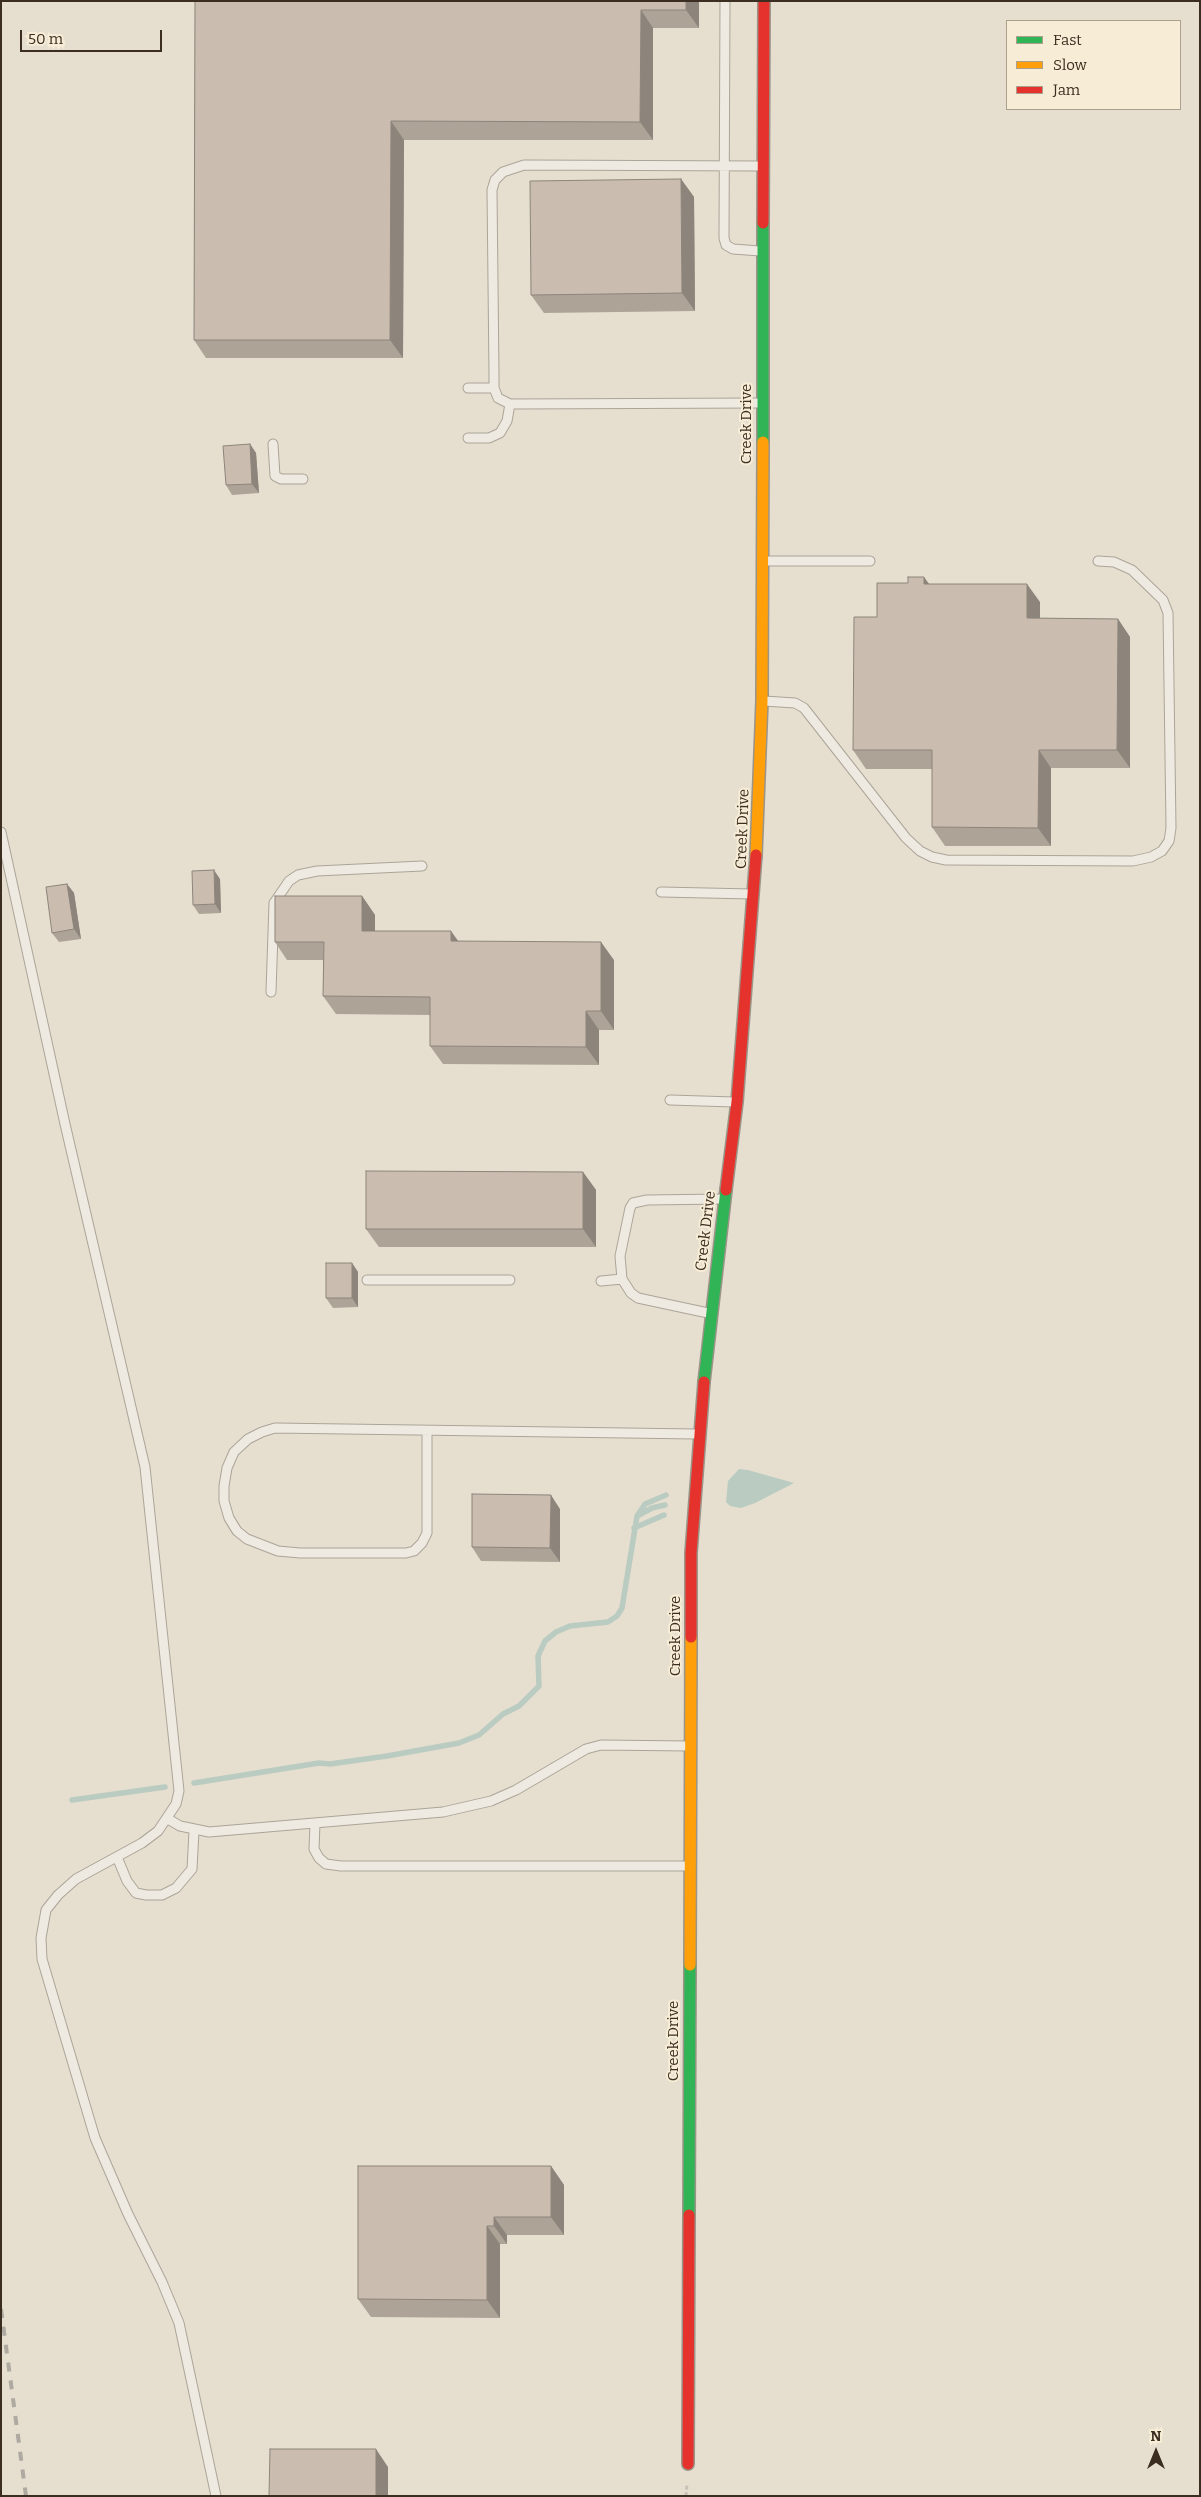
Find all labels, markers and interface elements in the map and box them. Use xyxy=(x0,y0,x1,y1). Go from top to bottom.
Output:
scale bar xyxy=(22,20,165,52)
legend xyxy=(1006,20,1181,110)
text: 50 m xyxy=(28,30,63,48)
text: Fast xyxy=(1053,31,1082,49)
text: Slow xyxy=(1053,56,1087,74)
text: Jam xyxy=(1053,81,1080,99)
street label: Creek Drive xyxy=(738,384,756,464)
street label: Creek Drive xyxy=(733,789,753,869)
street label: Creek Drive xyxy=(692,1190,720,1272)
street label: Creek Drive xyxy=(667,1596,685,1676)
street label: Creek Drive xyxy=(665,2001,683,2081)
north arrow xyxy=(1131,2427,1181,2477)
text: N xyxy=(1151,2428,1161,2445)

